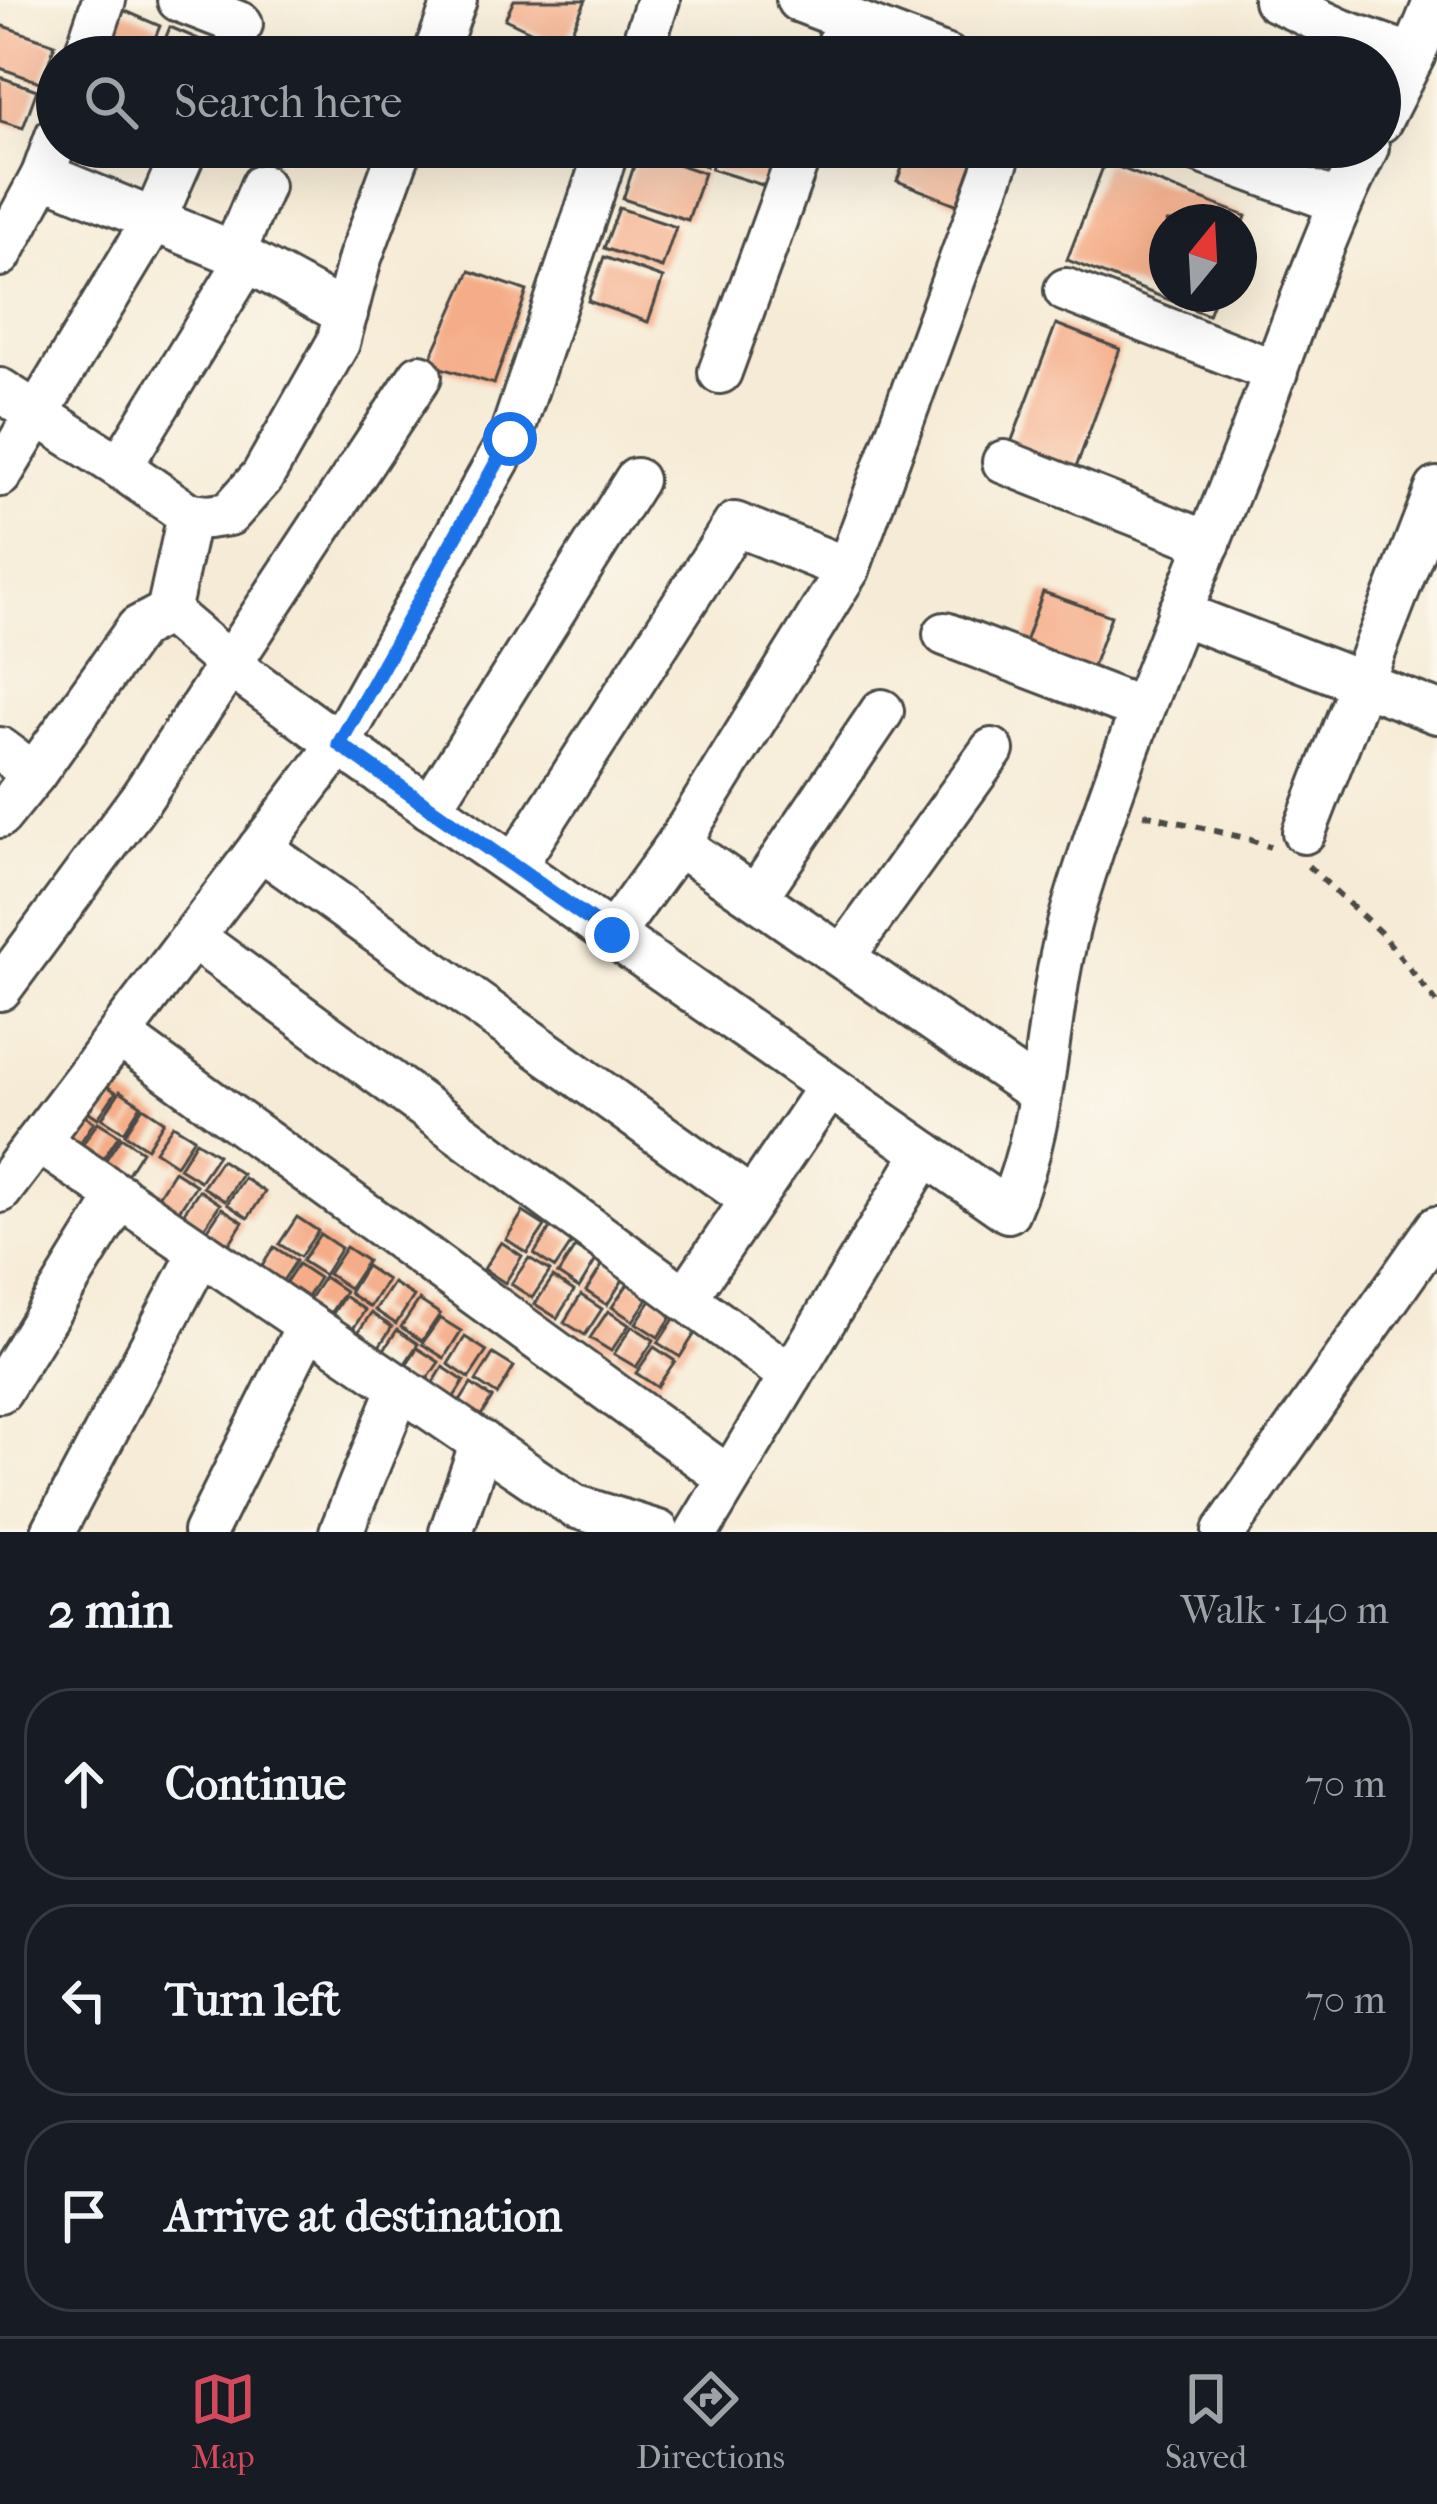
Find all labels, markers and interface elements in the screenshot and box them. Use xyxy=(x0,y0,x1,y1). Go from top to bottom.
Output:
search box xyxy=(36,36,1401,168)
icon: search xyxy=(78,69,144,135)
text: Search here xyxy=(174,76,402,129)
north arrow xyxy=(1149,204,1257,312)
route start xyxy=(483,412,537,466)
route end xyxy=(585,908,639,962)
text: 2 min xyxy=(48,1580,172,1640)
text: Walk · 140 m xyxy=(1181,1587,1389,1633)
icon: ahead xyxy=(51,1751,117,1817)
text: Continue xyxy=(165,1758,346,1811)
text: 70 m xyxy=(1305,1761,1386,1807)
icon: left xyxy=(51,1967,117,2033)
text: Turn left xyxy=(165,1974,340,2027)
text: 70 m xyxy=(1305,1977,1386,2023)
icon: arrive xyxy=(51,2183,117,2249)
text: Arrive at destination xyxy=(165,2190,562,2243)
tab: Map xyxy=(190,2366,256,2477)
tab: Directions xyxy=(636,2366,785,2477)
tab: Saved xyxy=(1165,2366,1247,2477)

